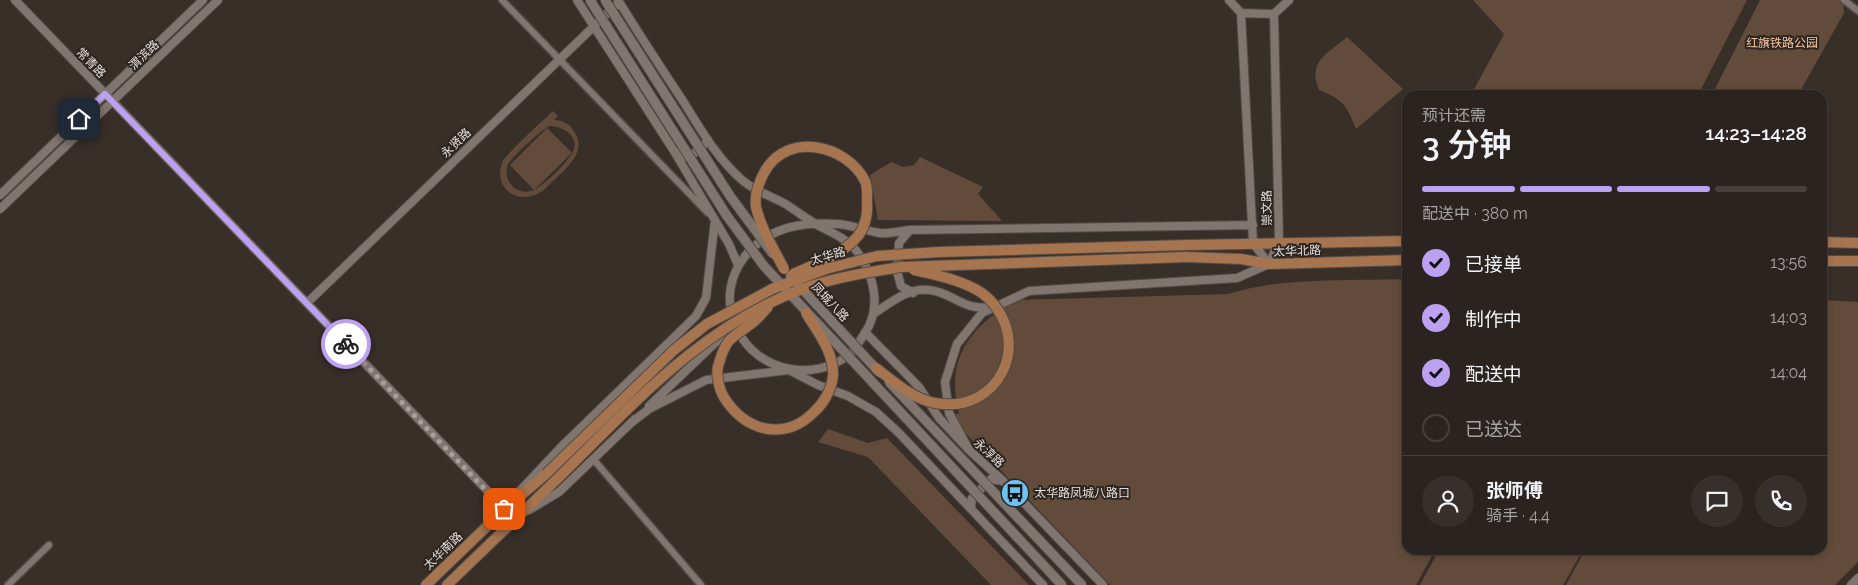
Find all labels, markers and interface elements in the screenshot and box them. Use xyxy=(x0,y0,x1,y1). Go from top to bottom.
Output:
park label: 红旗铁路公园 xyxy=(1746,36,1818,50)
street label: 渭滨路 xyxy=(126,37,162,73)
street label: 常青路 xyxy=(73,45,109,81)
pin xyxy=(58,98,100,140)
icon: home xyxy=(65,105,93,133)
text: 预计还需 xyxy=(1422,106,1486,125)
text: 14:23–14:28 xyxy=(1705,122,1807,144)
street label: 永贤路 xyxy=(438,125,474,161)
text: 3 分钟 xyxy=(1422,126,1511,163)
street label: 崇文路 xyxy=(1260,190,1274,226)
text: 配送中 · 380 m xyxy=(1422,204,1528,223)
street label: 太华北路 xyxy=(1273,243,1321,259)
street label: 太华路 xyxy=(809,244,847,268)
icon: check xyxy=(1422,249,1450,277)
text: 已接单 xyxy=(1465,253,1522,275)
text: 13:56 xyxy=(1770,253,1807,272)
street label: 凤城八路 xyxy=(809,280,851,324)
icon: check xyxy=(1422,304,1450,332)
text: 制作中 xyxy=(1465,308,1522,330)
text: 14:03 xyxy=(1770,308,1807,327)
courier xyxy=(321,319,371,369)
icon: bike xyxy=(332,330,360,358)
icon: check xyxy=(1422,359,1450,387)
text: 配送中 xyxy=(1465,363,1522,385)
text: 14:04 xyxy=(1770,363,1807,382)
text: 已送达 xyxy=(1465,418,1522,440)
street label: 永淳路 xyxy=(971,436,1007,470)
button: person xyxy=(1422,475,1474,527)
button: chat xyxy=(1691,475,1743,527)
button: phone xyxy=(1755,475,1807,527)
bus stop icon: 太华路凤城八路口 xyxy=(1000,478,1030,508)
text: 张师傅 xyxy=(1486,479,1543,501)
place label: 太华路凤城八路口 xyxy=(1034,486,1130,500)
pin xyxy=(483,488,525,530)
icon: bag xyxy=(490,495,518,523)
text: 骑手 · 4.4 xyxy=(1486,506,1550,525)
street label: 太华南路 xyxy=(421,529,465,573)

